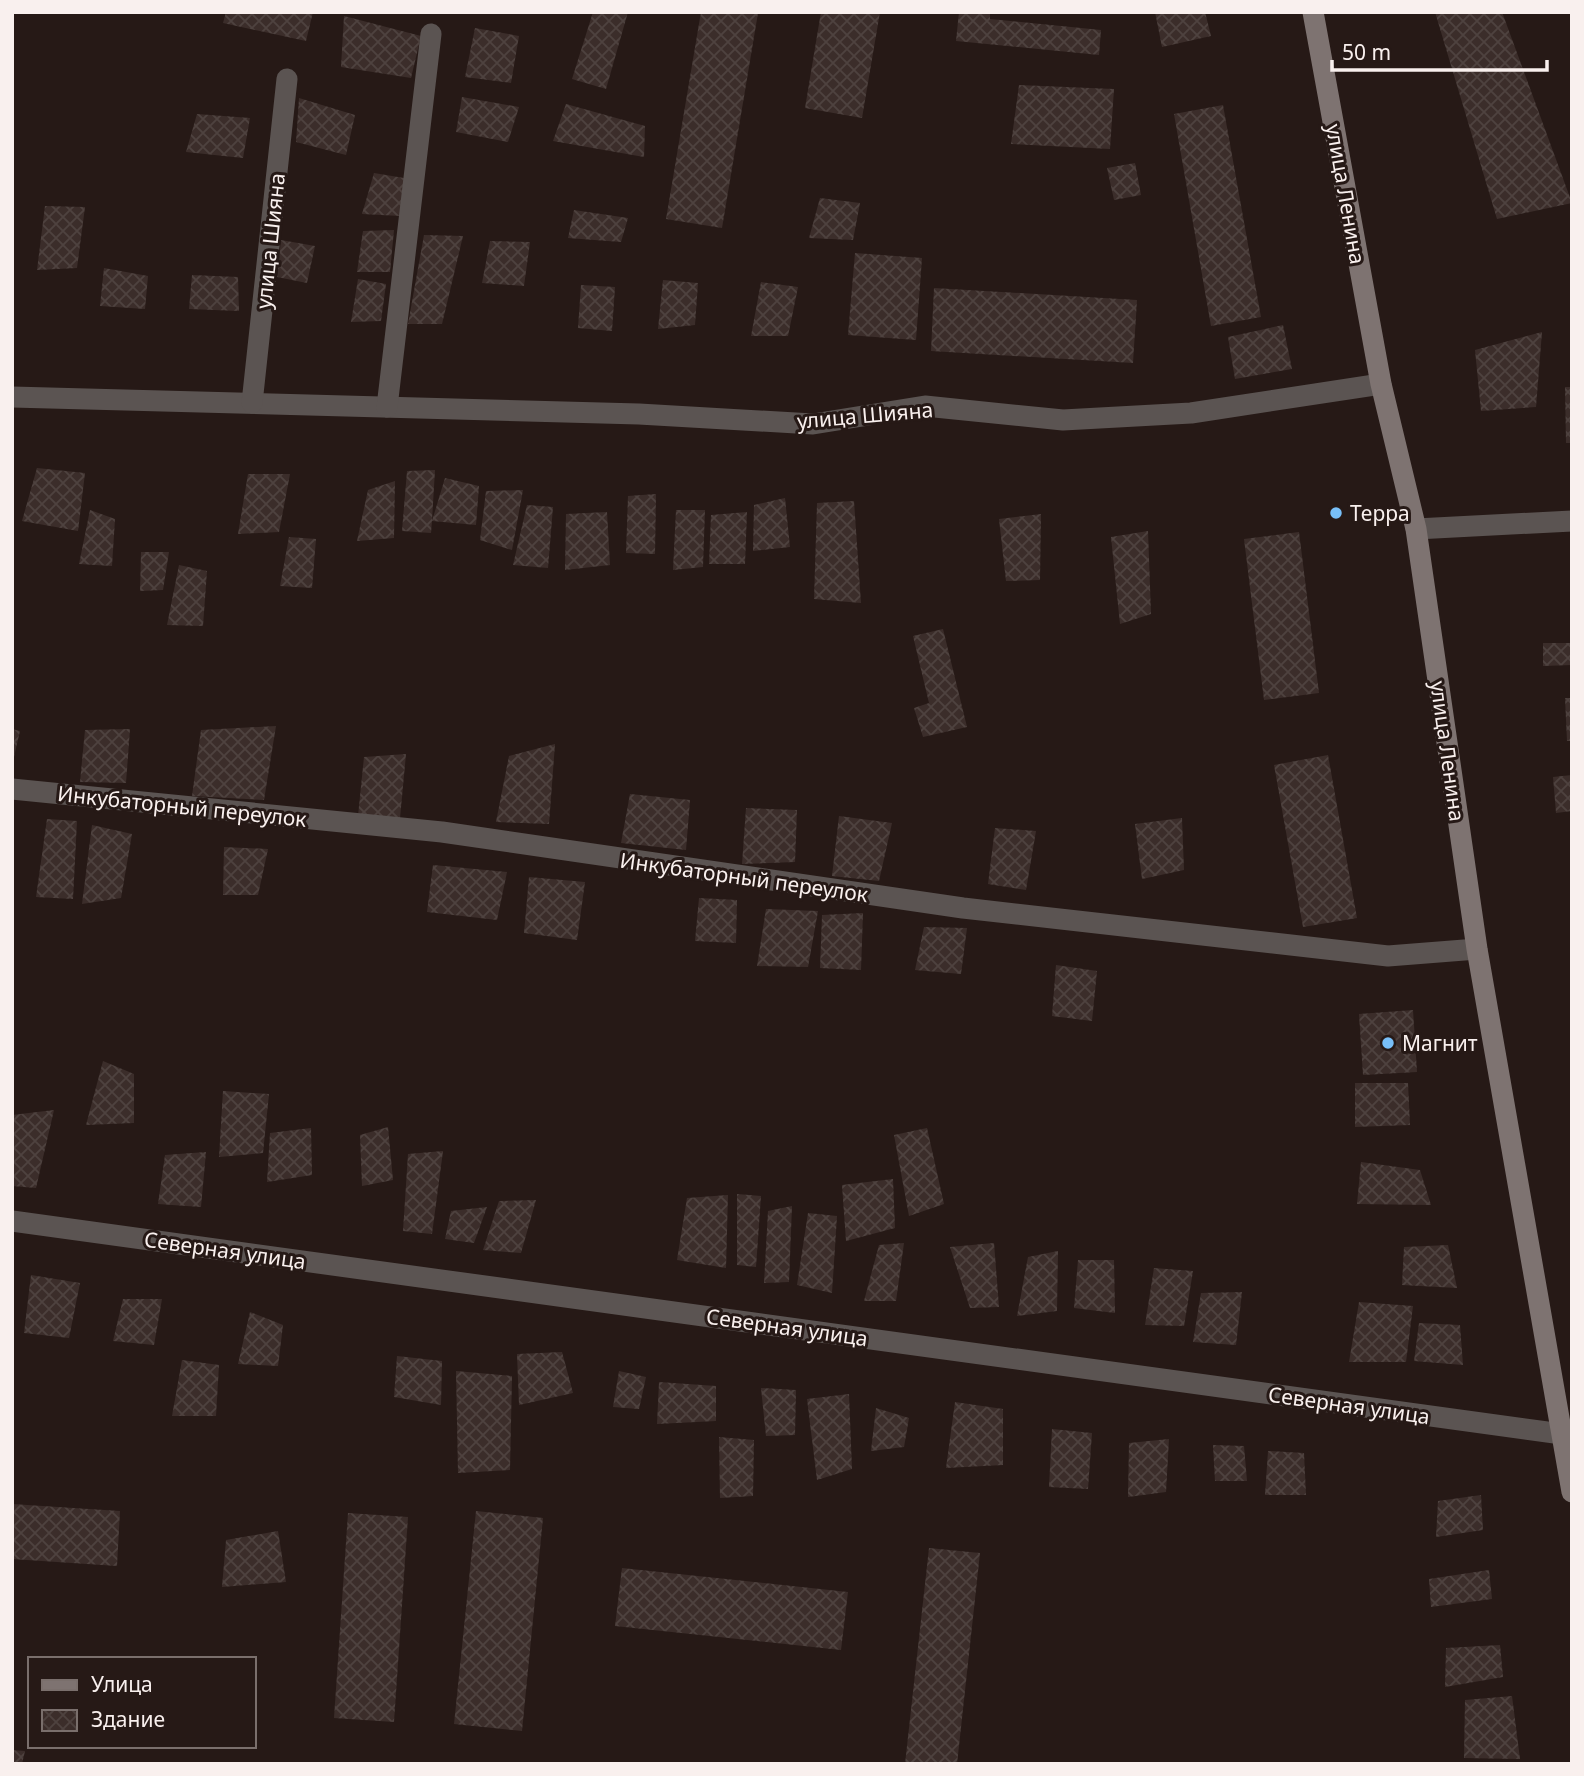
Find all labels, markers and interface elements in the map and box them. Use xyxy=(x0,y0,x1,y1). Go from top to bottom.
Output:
scale bar xyxy=(1332,28,1547,72)
text: 50 m xyxy=(1342,38,1391,66)
street label: улица Ленина xyxy=(1320,122,1372,266)
street label: улица Шияна xyxy=(249,172,291,310)
street label: улица Шияна xyxy=(796,395,934,435)
place label: Терра xyxy=(1350,499,1410,527)
marker: Терра xyxy=(1328,505,1344,521)
street label: улица Ленина xyxy=(1424,679,1472,823)
street label: Инкубаторный переулок xyxy=(56,779,308,833)
street label: Инкубаторный переулок xyxy=(618,846,870,908)
place label: Магнит xyxy=(1402,1029,1478,1057)
marker: Магнит xyxy=(1380,1035,1396,1051)
street label: Северная улица xyxy=(142,1225,308,1275)
street label: Северная улица xyxy=(704,1302,870,1352)
street label: Северная улица xyxy=(1266,1380,1432,1430)
legend xyxy=(28,1657,256,1748)
text: Улица xyxy=(91,1670,153,1698)
text: Здание xyxy=(91,1705,165,1733)

